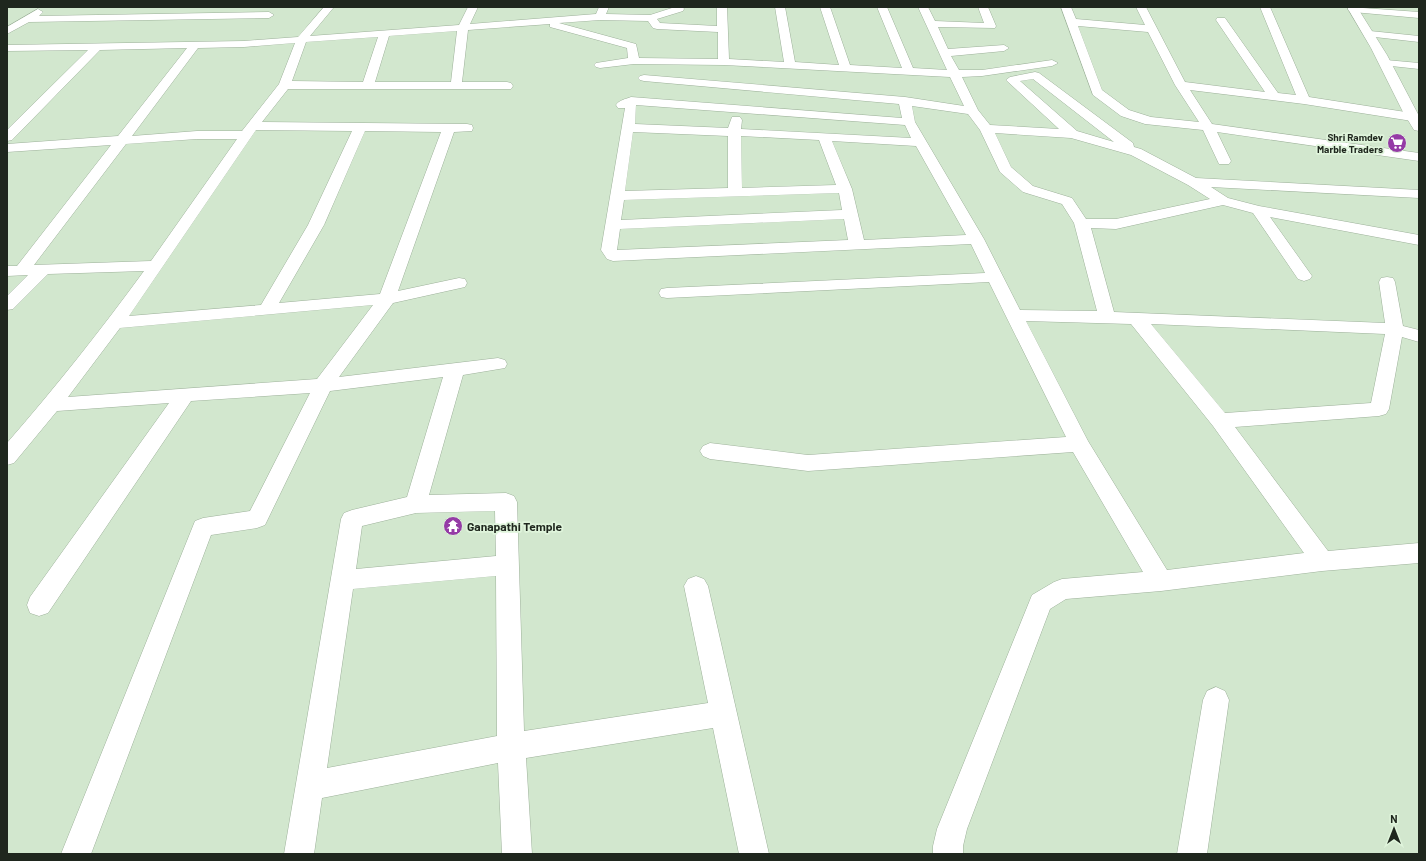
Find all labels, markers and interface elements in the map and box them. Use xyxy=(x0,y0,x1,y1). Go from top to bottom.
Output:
place label: Shri Ramdev Marble Traders xyxy=(1317,131,1383,155)
supermarket icon: Shri Ramdev Marble Traders xyxy=(1386,132,1408,154)
temple icon: Ganapathi Temple xyxy=(442,515,464,537)
place label: Ganapathi Temple xyxy=(467,519,562,533)
north arrow xyxy=(1374,809,1414,849)
text: N xyxy=(1390,812,1398,825)

